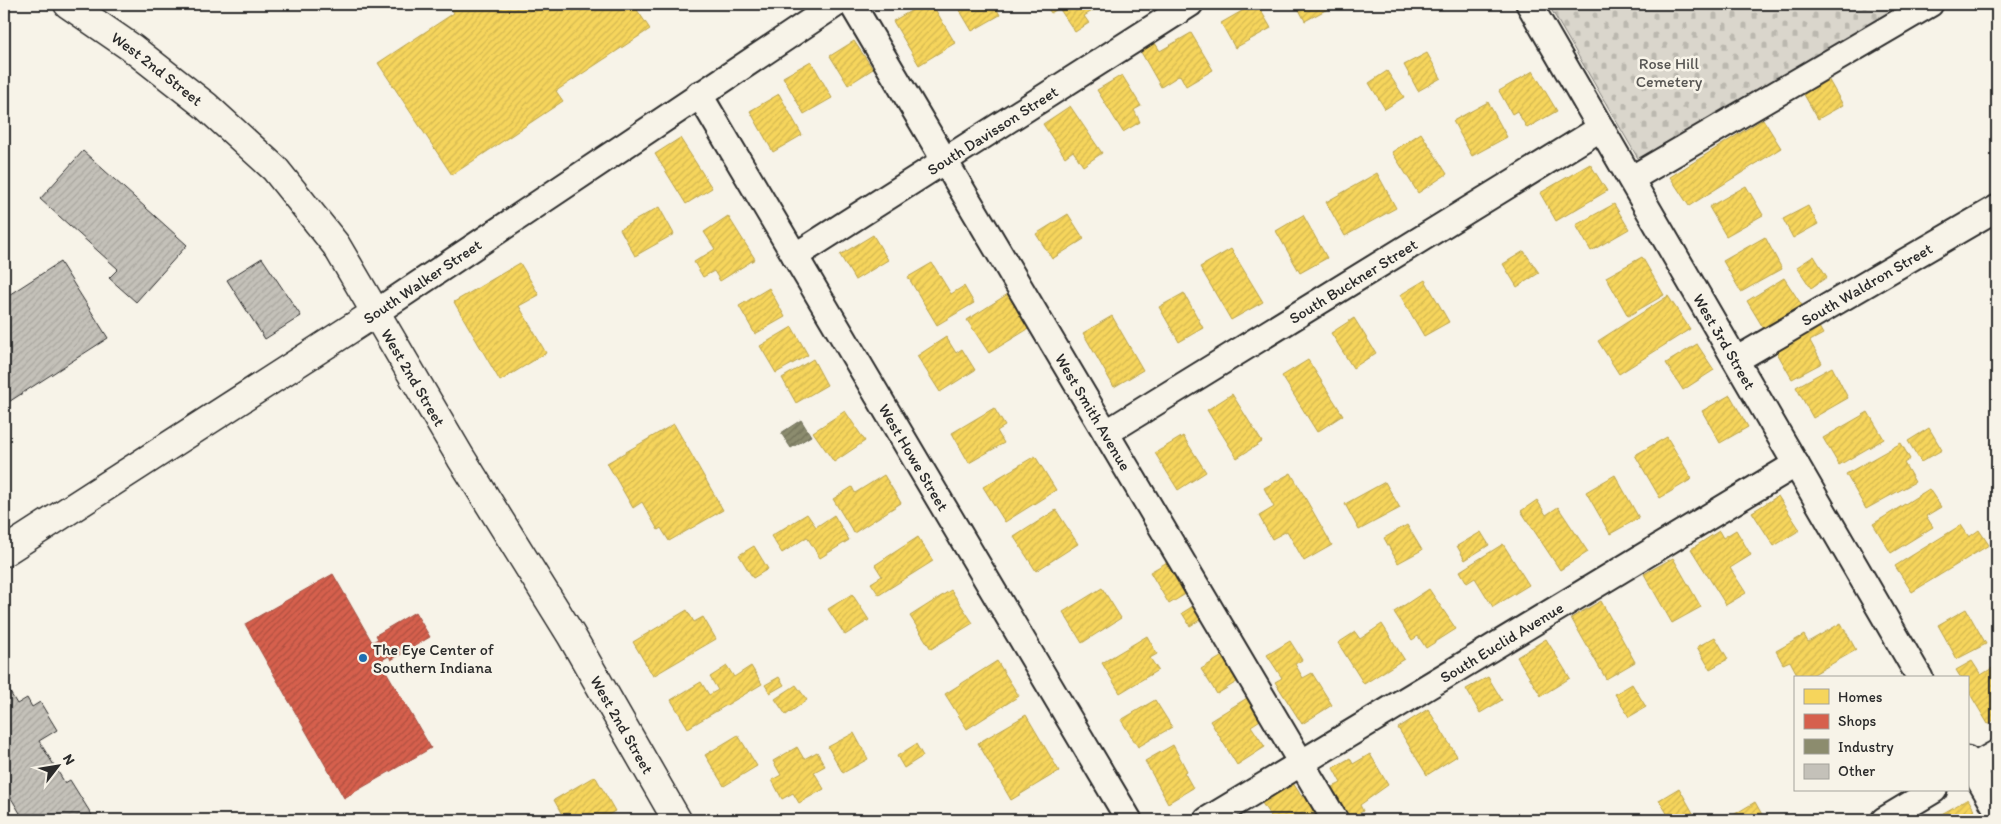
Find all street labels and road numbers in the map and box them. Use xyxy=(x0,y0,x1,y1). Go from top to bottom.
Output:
street label: West 2nd Street xyxy=(108,28,206,110)
street label: South Davisson Street xyxy=(924,82,1061,179)
street label: South Walker Street xyxy=(360,235,485,328)
street label: South Buckner Street xyxy=(1286,235,1421,328)
street label: South Waldron Street xyxy=(1798,239,1936,330)
street label: West 3rd Street xyxy=(1689,290,1759,393)
street label: West 2nd Street xyxy=(377,325,449,430)
street label: West Smith Avenue xyxy=(1051,350,1135,474)
street label: West Howe Street xyxy=(875,400,953,514)
street label: South Euclid Avenue xyxy=(1437,598,1567,687)
street label: West 2nd Street xyxy=(586,672,657,777)

